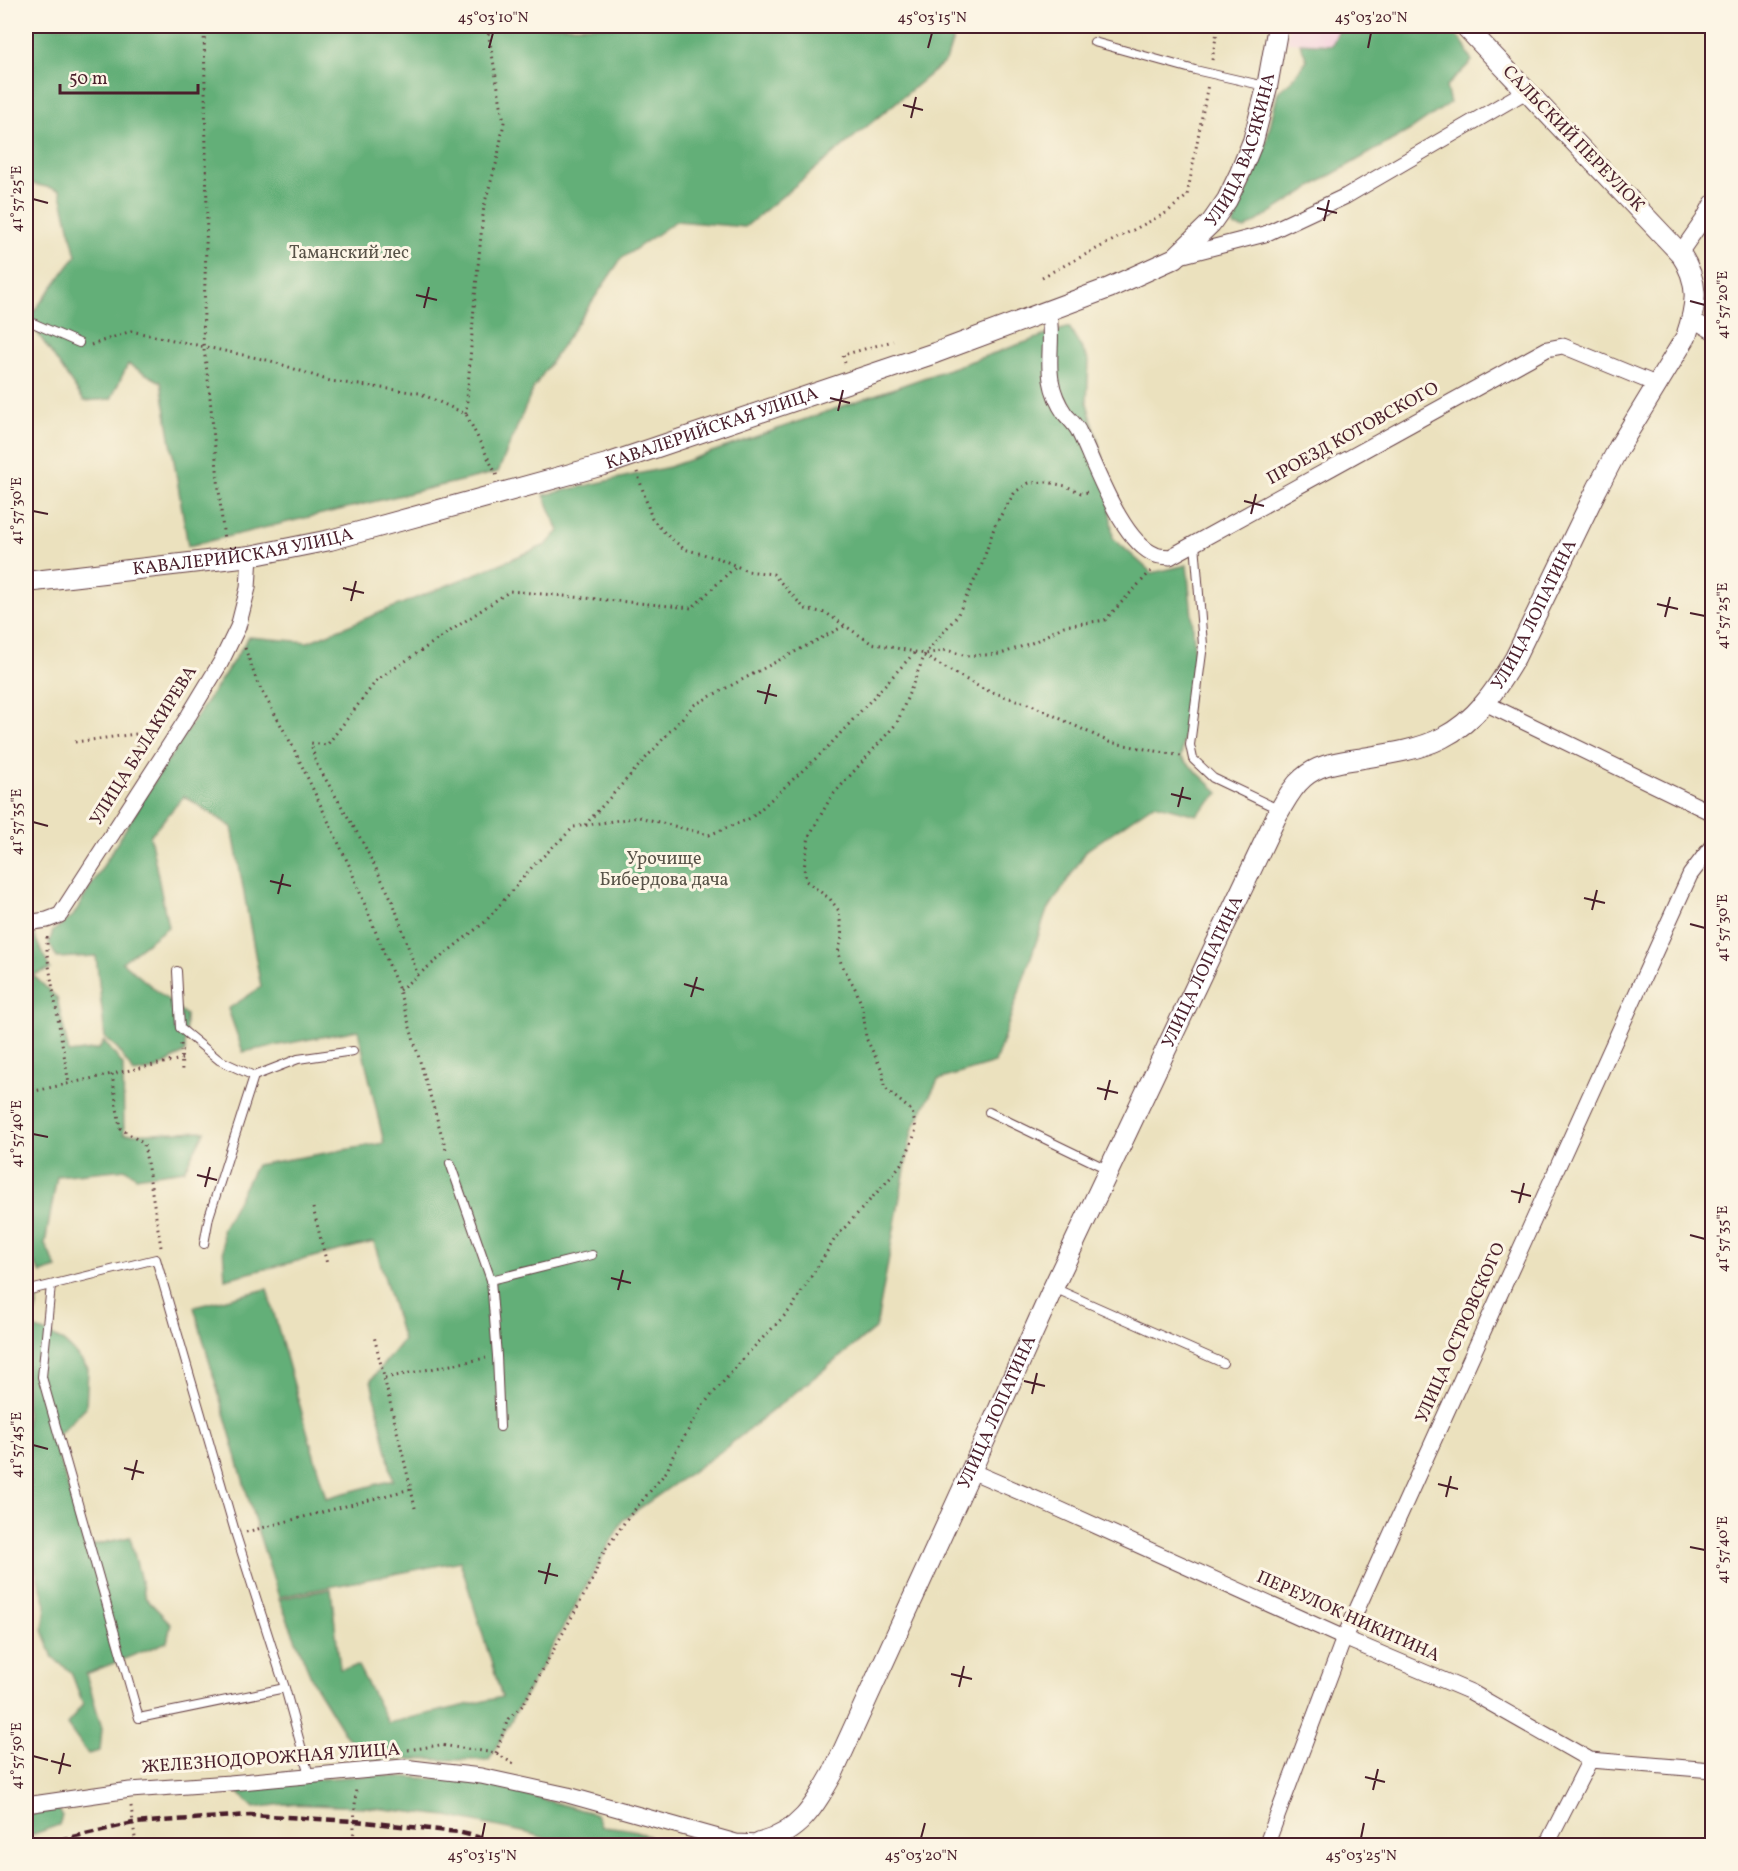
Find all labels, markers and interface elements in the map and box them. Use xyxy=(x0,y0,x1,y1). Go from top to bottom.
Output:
text: 45°03'10"N xyxy=(457,8,529,29)
text: 45°03'15"N xyxy=(897,8,967,29)
text: 45°03'20"N xyxy=(1334,8,1408,29)
scale bar xyxy=(60,57,198,95)
street label: САЛЬСКИЙ ПЕРЕУЛОК xyxy=(1496,60,1650,218)
text: 50 m xyxy=(69,67,108,92)
street label: УЛИЦА ВАСЯКИНА xyxy=(1199,71,1282,232)
text: 41°57'25"E xyxy=(7,165,28,233)
park label: Таманский лес xyxy=(289,241,409,266)
text: 41°57'20"E xyxy=(1713,271,1734,339)
street label: ПРОЕЗД КОТОВСКОГО xyxy=(1262,376,1444,492)
street label: КАВАЛЕРИЙСКАЯ УЛИЦА xyxy=(602,381,822,476)
text: 41°57'30"E xyxy=(7,477,28,545)
street label: КАВАЛЕРИЙСКАЯ УЛИЦА xyxy=(131,522,356,582)
street label: УЛИЦА ЛОПАТИНА xyxy=(1485,535,1583,695)
text: 41°57'25"E xyxy=(1713,582,1734,650)
street label: УЛИЦА БАЛАКИРЕВА xyxy=(85,661,204,831)
text: 41°57'35"E xyxy=(7,789,28,855)
park label: Урочище Бибердова дача xyxy=(600,847,729,893)
street label: УЛИЦА ЛОПАТИНА xyxy=(1156,891,1250,1052)
text: 41°57'30"E xyxy=(1713,894,1734,962)
text: 41°57'40"E xyxy=(7,1100,28,1168)
text: 41°57'35"E xyxy=(1713,1206,1734,1272)
street label: УЛИЦА ОСТРОВСКОГО xyxy=(1410,1239,1512,1427)
street label: УЛИЦА ЛОПАТИНА xyxy=(952,1331,1043,1493)
text: 41°57'45"E xyxy=(7,1412,28,1478)
text: 41°57'40"E xyxy=(1713,1516,1734,1584)
street label: ПЕРЕУЛОК НИКИТИНА xyxy=(1252,1565,1444,1669)
text: 41°57'50"E xyxy=(7,1722,28,1790)
street label: ЖЕЛЕЗНОДОРОЖНАЯ УЛИЦА xyxy=(141,1737,401,1780)
text: 45°03'15"N xyxy=(447,1846,517,1867)
text: 45°03'20"N xyxy=(884,1846,958,1867)
text: 45°03'25"N xyxy=(1325,1846,1397,1867)

